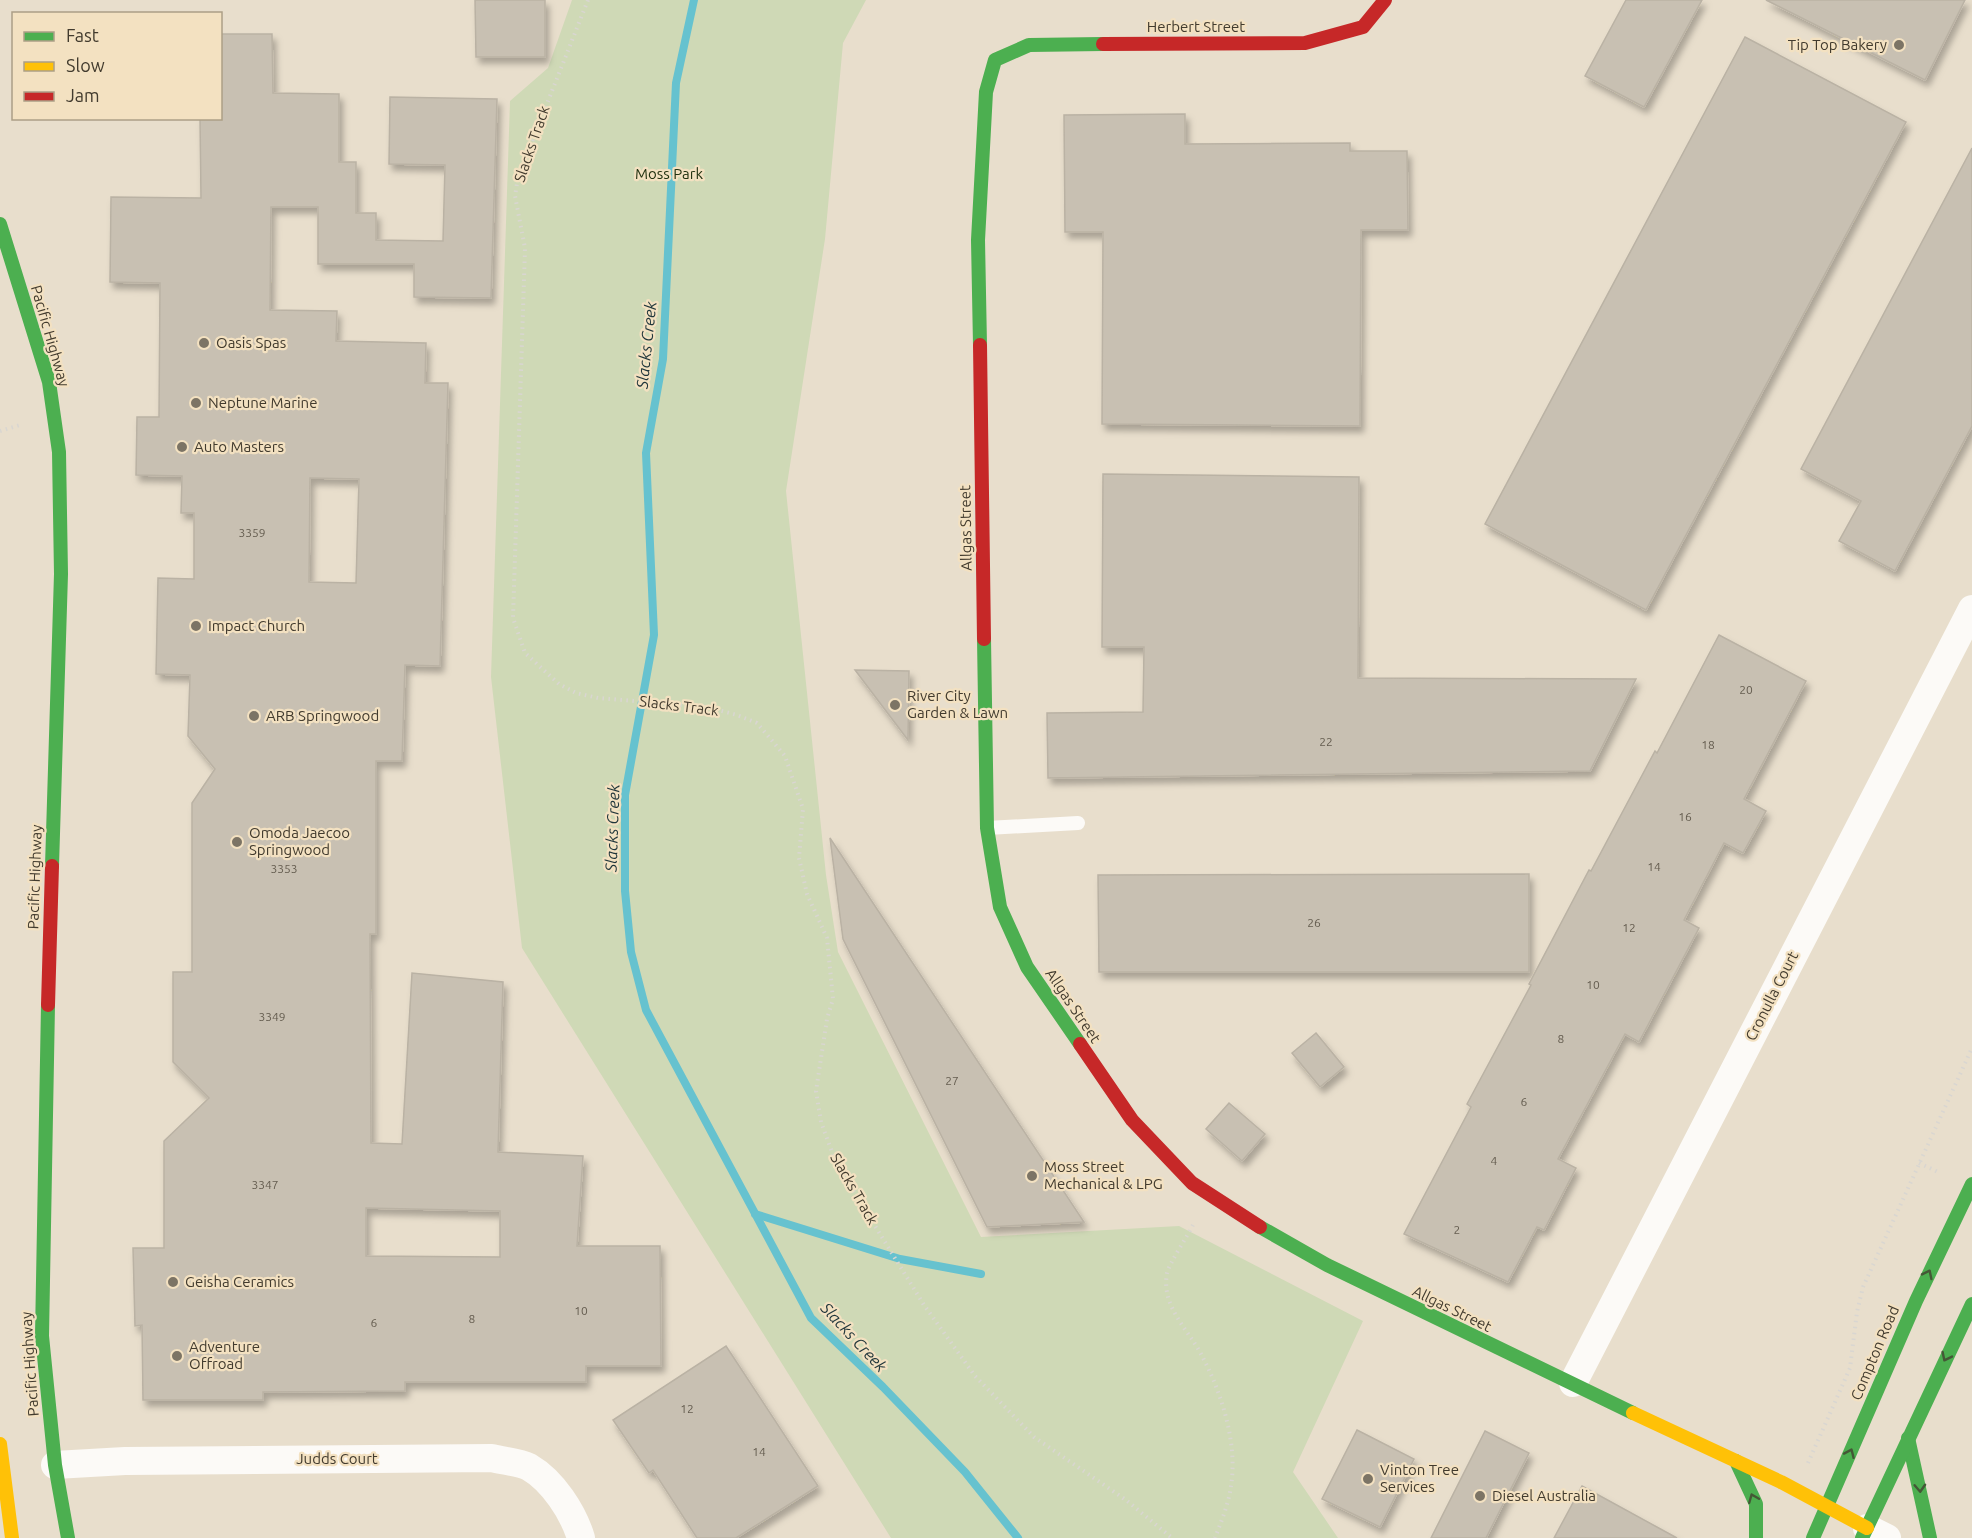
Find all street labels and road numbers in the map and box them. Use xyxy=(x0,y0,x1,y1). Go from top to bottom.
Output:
street label: Herbert Street xyxy=(1147,18,1245,35)
street label: Slacks Track xyxy=(511,103,553,184)
street label: Pacific Highway xyxy=(28,283,73,389)
street label: Allgas Street xyxy=(956,485,975,571)
street label: Slacks Track xyxy=(638,692,720,719)
street label: Pacific Highway xyxy=(24,824,45,930)
street label: Cronulla Court xyxy=(1742,948,1801,1043)
street label: Allgas Street xyxy=(1042,965,1104,1046)
street label: Slacks Track xyxy=(827,1150,882,1228)
street label: Allgas Street xyxy=(1410,1282,1495,1335)
street label: Compton Road xyxy=(1847,1303,1902,1403)
street label: Pacific Highway xyxy=(17,1311,42,1417)
street label: Judds Court xyxy=(296,1450,378,1467)

